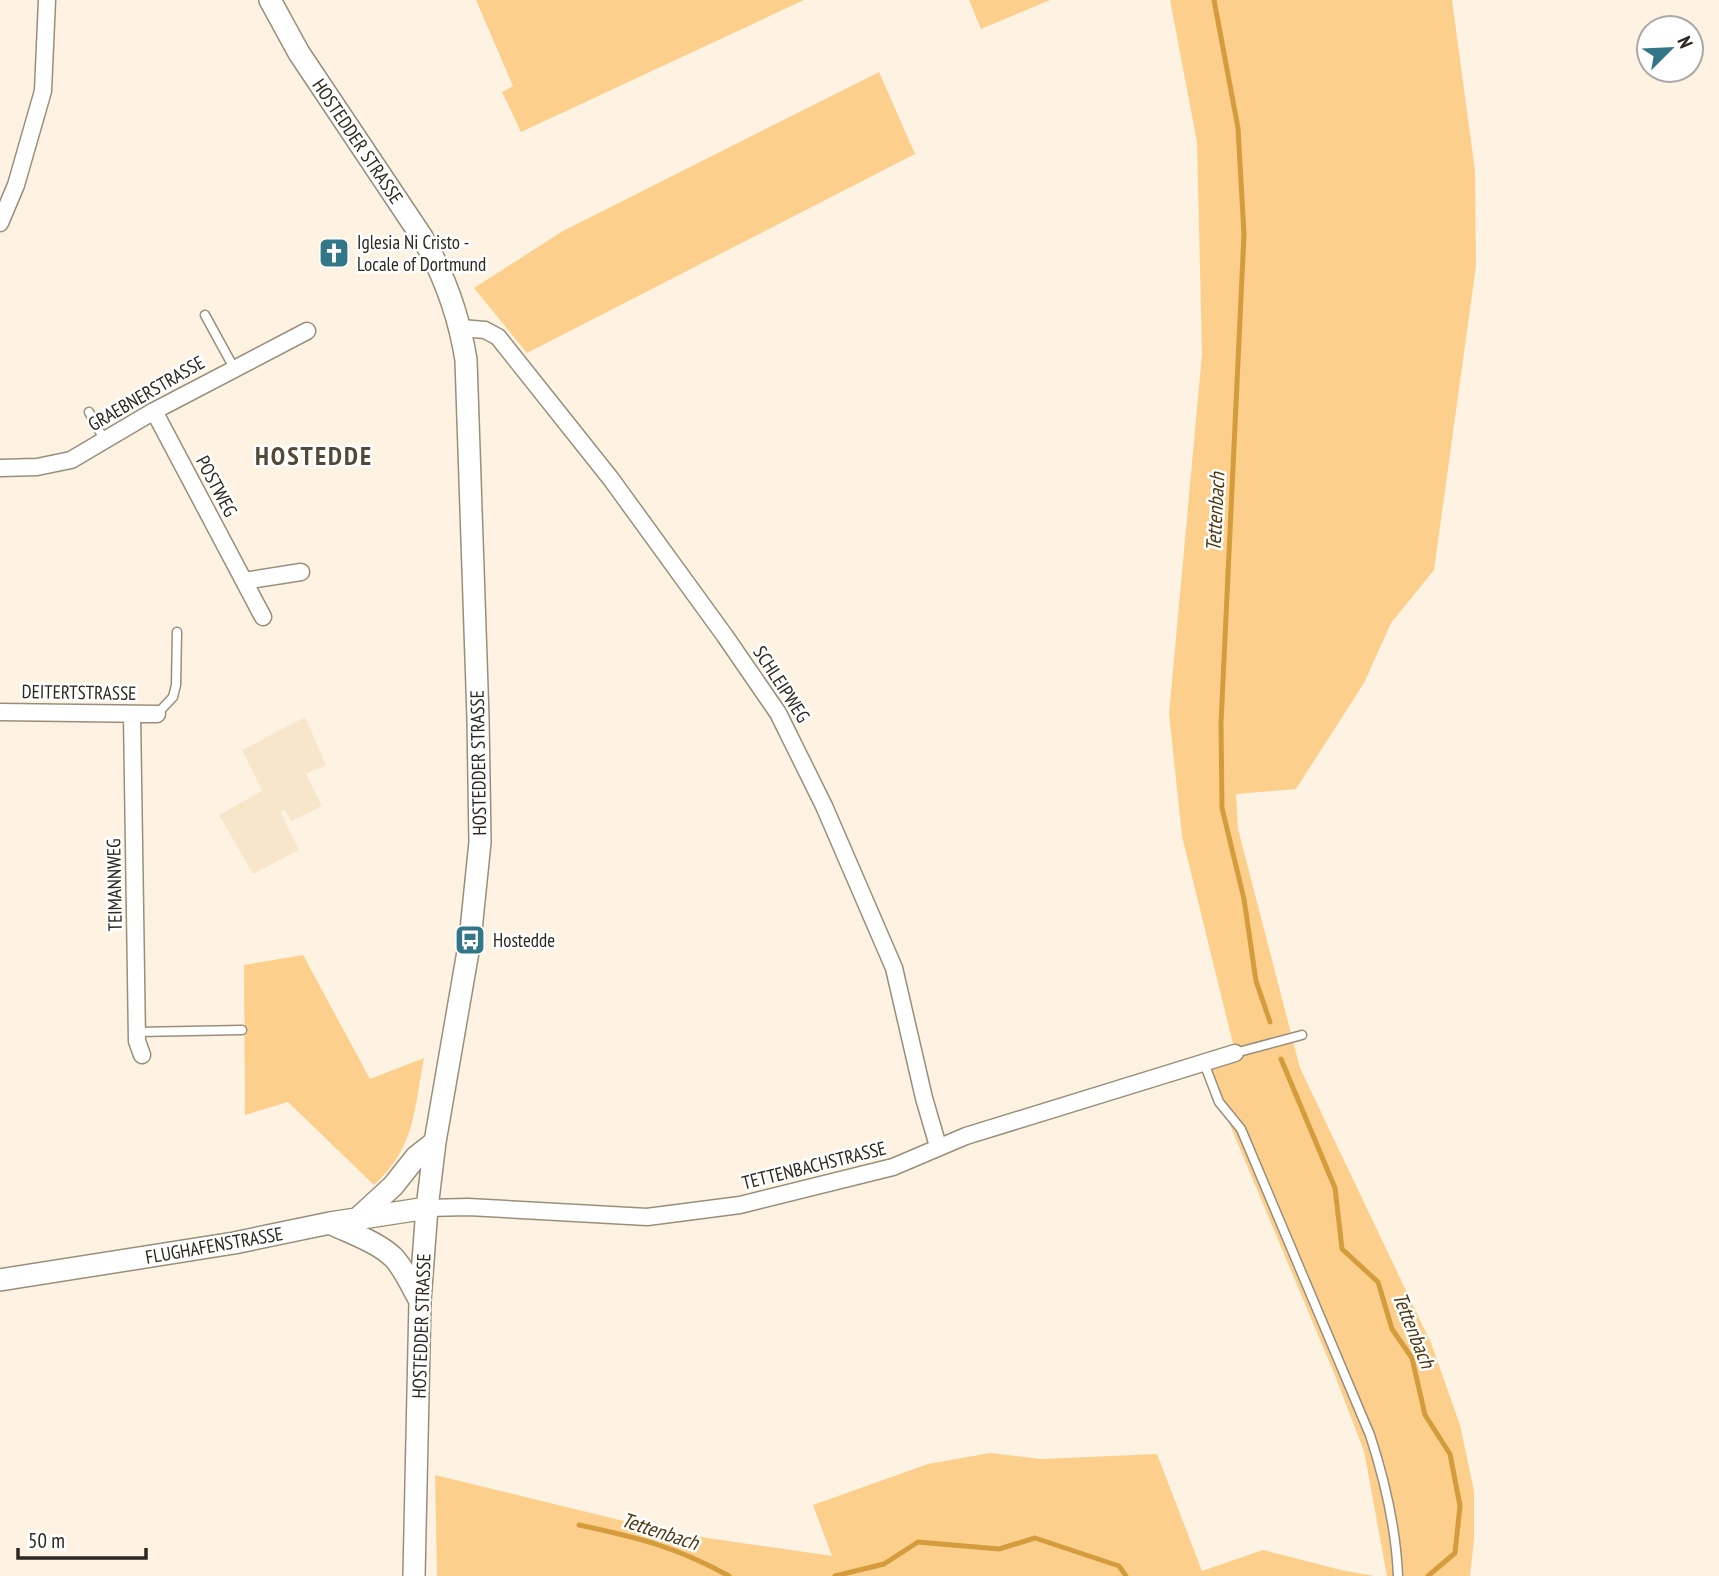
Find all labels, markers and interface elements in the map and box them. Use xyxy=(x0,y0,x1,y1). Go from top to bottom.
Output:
north arrow xyxy=(1635,14,1705,84)
text: N xyxy=(1672,33,1699,52)
street label: HOSTEDDER STRASSE xyxy=(307,74,409,208)
place label: Iglesia Ni Cristo - Locale of Dortmund xyxy=(357,230,486,276)
church icon: Iglesia Ni Cristo - Locale of Dortmund xyxy=(317,236,351,270)
street label: GRAEBNERSTRASSE xyxy=(84,350,208,436)
district label: HOSTEDDE xyxy=(255,439,373,472)
street label: POSTWEG xyxy=(191,451,243,521)
water label: Tettenbach xyxy=(1199,470,1231,552)
street label: SCHLEIPWEG xyxy=(748,641,816,727)
street label: DEITERTSTRASSE xyxy=(21,679,137,705)
street label: HOSTEDDER STRASSE xyxy=(465,690,491,836)
street label: TEIMANNWEG xyxy=(101,838,127,932)
bus stop icon: Hostedde xyxy=(453,923,487,957)
place label: Hostedde xyxy=(493,928,555,952)
street label: TETTENBACHSTRASSE xyxy=(740,1136,888,1194)
street label: FLUGHAFENSTRASSE xyxy=(143,1221,285,1269)
street label: HOSTEDDER STRASSE xyxy=(406,1253,436,1399)
water label: Tettenbach xyxy=(1387,1288,1442,1373)
water label: Tettenbach xyxy=(618,1506,704,1557)
scale bar xyxy=(18,1516,145,1560)
text: 50 m xyxy=(28,1527,65,1554)

